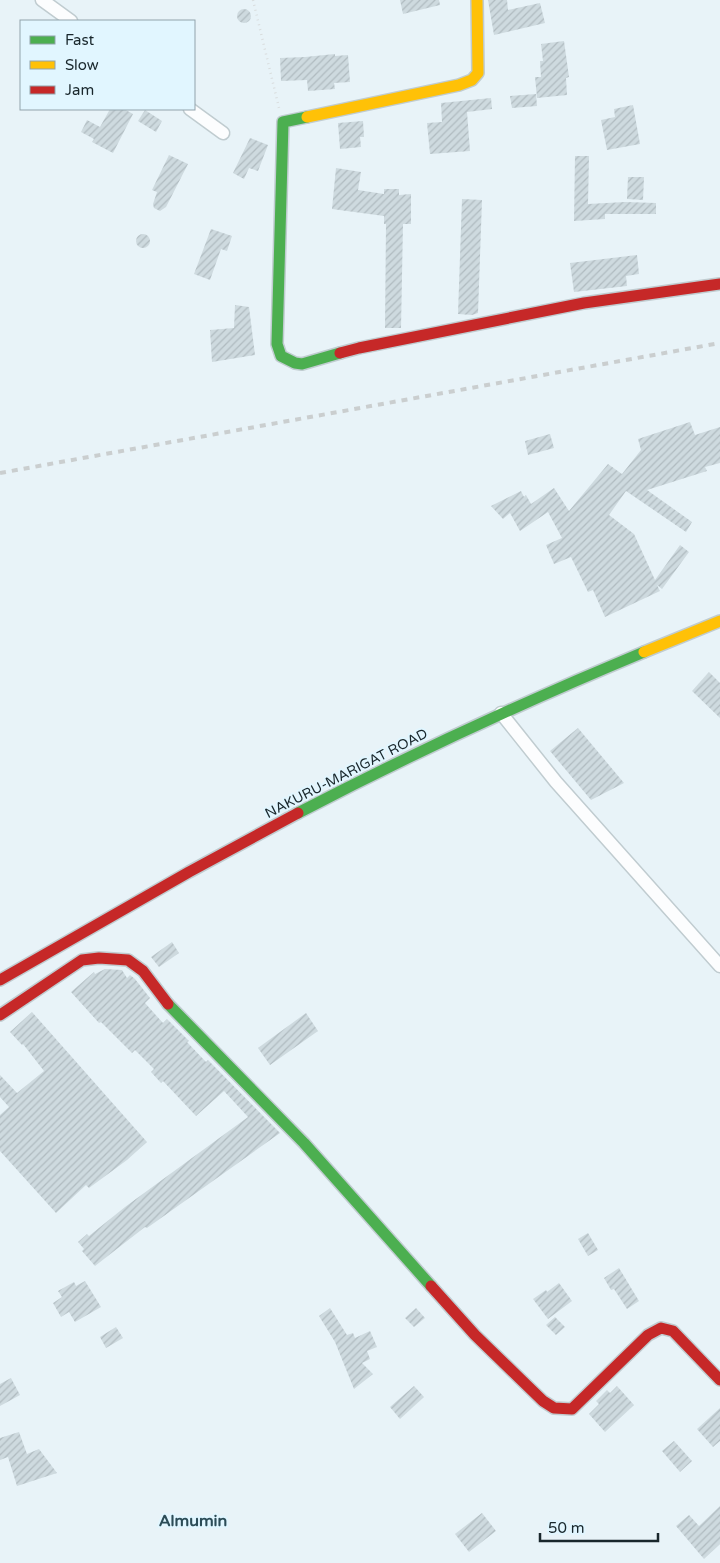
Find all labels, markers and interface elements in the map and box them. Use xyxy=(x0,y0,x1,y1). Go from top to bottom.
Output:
legend xyxy=(20,20,195,110)
text: Fast xyxy=(65,31,95,49)
text: Slow xyxy=(65,56,99,74)
text: Jam xyxy=(65,81,94,99)
street label: NAKURU-MARIGAT ROAD xyxy=(262,725,430,822)
scale bar xyxy=(540,1510,658,1542)
district label: Almumin xyxy=(159,1511,227,1531)
text: 50 m xyxy=(548,1519,585,1537)

